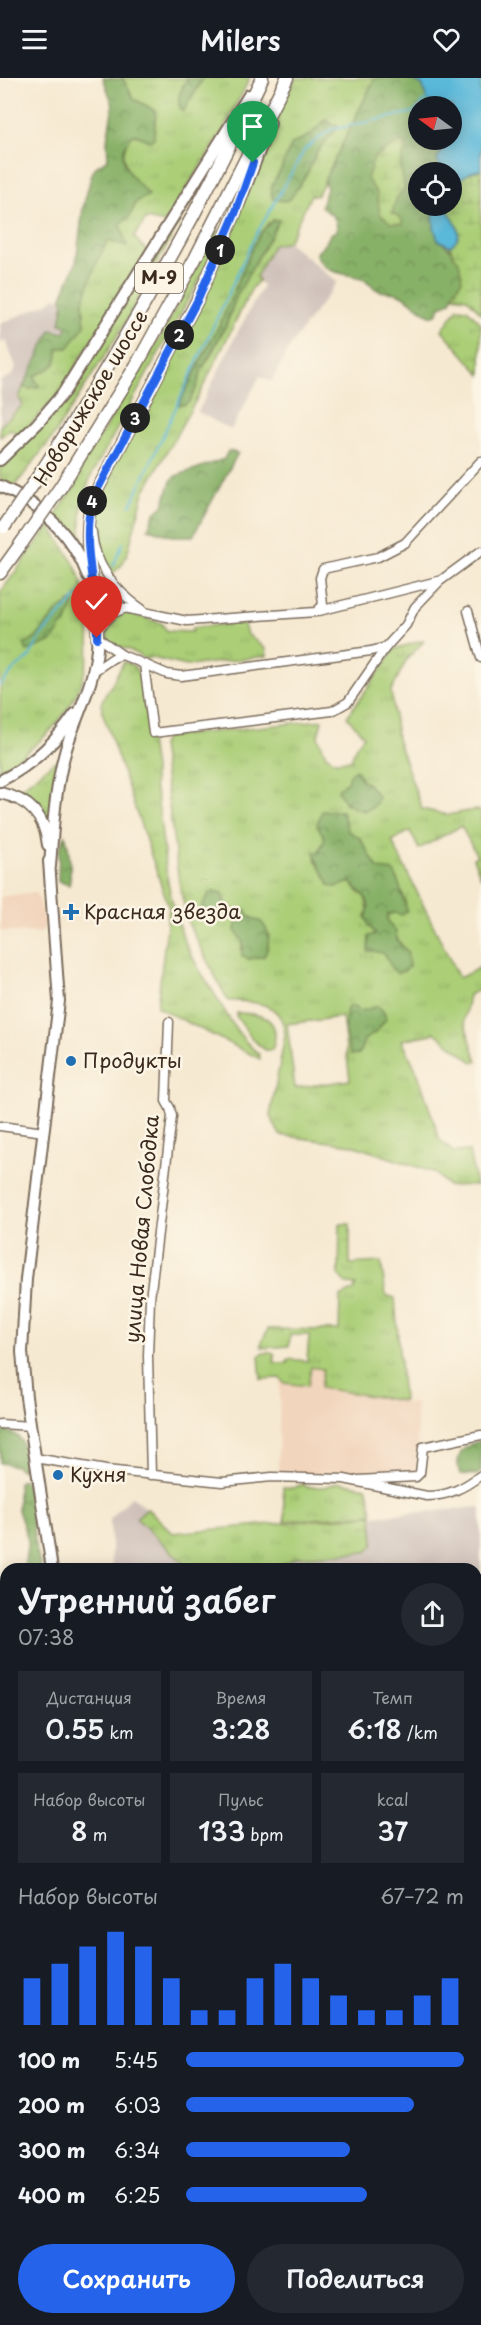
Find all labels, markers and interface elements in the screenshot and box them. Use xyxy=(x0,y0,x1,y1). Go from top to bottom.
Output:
text: Milers xyxy=(200,19,281,60)
icon: menu xyxy=(18,23,51,56)
icon: heart xyxy=(430,23,463,56)
north arrow xyxy=(408,96,462,150)
map controls xyxy=(408,96,462,216)
pin xyxy=(227,101,278,163)
icon: arrive xyxy=(236,110,269,143)
button: locate xyxy=(408,162,462,216)
pin: 1 xyxy=(205,235,235,265)
text: 1 xyxy=(216,238,224,262)
road number: М-9 xyxy=(135,263,183,293)
street label: Новорижское шоссе xyxy=(26,304,155,491)
pin: 2 xyxy=(164,320,194,350)
text: 2 xyxy=(173,323,185,347)
pin: 3 xyxy=(120,403,150,433)
text: 3 xyxy=(130,406,140,430)
pin: 4 xyxy=(77,486,107,516)
text: 4 xyxy=(87,489,97,513)
pin xyxy=(71,576,122,638)
icon: check xyxy=(80,585,113,618)
place label: Красная звезда xyxy=(84,896,241,926)
marker: Красная звезда xyxy=(62,903,80,921)
place label: Продукты xyxy=(83,1045,182,1075)
marker: Продукты xyxy=(64,1054,78,1068)
street label: улица Новая Слободка xyxy=(116,1113,166,1344)
place label: Кухня xyxy=(70,1459,126,1489)
marker: Кухня xyxy=(51,1468,65,1482)
text: Утренний забег xyxy=(18,1574,275,1624)
button: share xyxy=(401,1583,464,1646)
text: 07:38 xyxy=(18,1622,75,1652)
text: Дистанция xyxy=(47,1685,132,1709)
text: Время xyxy=(215,1685,267,1709)
text: Темп xyxy=(372,1685,413,1709)
text: 0.55 xyxy=(45,1709,104,1748)
text: 3:28 xyxy=(211,1709,271,1748)
text: 6:18 xyxy=(348,1709,402,1748)
text: km xyxy=(104,1720,134,1744)
text: /km xyxy=(402,1720,438,1744)
text: Набор высоты xyxy=(33,1787,145,1811)
text: Пульс xyxy=(218,1787,264,1811)
text: kcal xyxy=(377,1787,409,1811)
text: 8 xyxy=(71,1811,88,1850)
text: 133 xyxy=(198,1811,245,1850)
text: 37 xyxy=(377,1811,408,1850)
text: m xyxy=(88,1822,107,1846)
text: bpm xyxy=(245,1822,284,1846)
text: Набор высоты xyxy=(18,1881,158,1911)
text: 67–72 m xyxy=(380,1881,464,1911)
text: 100 m xyxy=(18,2045,80,2075)
text: 5:45 xyxy=(114,2045,158,2075)
text: 200 m xyxy=(18,2090,85,2120)
text: 6:03 xyxy=(114,2090,161,2120)
text: 300 m xyxy=(18,2135,86,2165)
text: 6:34 xyxy=(114,2135,160,2165)
text: 400 m xyxy=(18,2180,86,2210)
text: 6:25 xyxy=(114,2180,160,2210)
button: Сохранить xyxy=(18,2244,235,2313)
button: Поделиться xyxy=(247,2244,464,2313)

